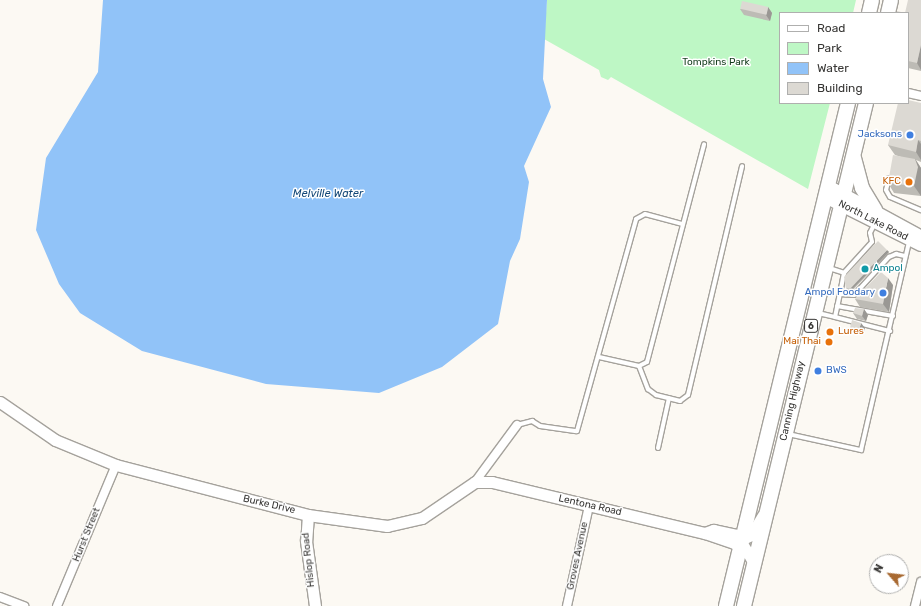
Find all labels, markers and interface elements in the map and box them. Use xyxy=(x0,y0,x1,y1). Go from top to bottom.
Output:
legend xyxy=(779,12,909,104)
text: Road xyxy=(817,21,845,35)
text: Park xyxy=(817,41,842,55)
park label: Tompkins Park xyxy=(682,57,750,69)
text: Water xyxy=(817,61,849,75)
text: Building xyxy=(817,81,863,95)
place label: Jacksons xyxy=(858,129,902,141)
marker: Jacksons xyxy=(905,130,915,140)
place label: KFC xyxy=(883,176,901,188)
marker: KFC xyxy=(904,177,914,187)
water label: Melville Water xyxy=(293,187,363,201)
street label: North Lake Road xyxy=(836,198,910,244)
place label: Ampol xyxy=(873,263,903,275)
marker: Ampol xyxy=(860,264,870,274)
place label: Ampol Foodary xyxy=(805,287,875,299)
marker: Ampol Foodary xyxy=(878,288,888,298)
road number: 6 xyxy=(804,319,818,333)
place label: Lures xyxy=(838,326,864,338)
marker: Lures xyxy=(825,327,835,337)
place label: Mai Thai xyxy=(783,336,821,348)
marker: Mai Thai xyxy=(824,337,834,347)
street label: Canning Highway xyxy=(778,360,808,442)
place label: BWS xyxy=(826,365,847,377)
marker: BWS xyxy=(813,366,823,376)
street label: Burke Drive xyxy=(242,493,296,517)
street label: Lentona Road xyxy=(557,493,623,519)
street label: Hurst Street xyxy=(71,506,103,564)
street label: Groves Avenue xyxy=(565,521,591,591)
street label: Hislop Road xyxy=(300,532,318,588)
north arrow xyxy=(869,554,909,594)
text: N xyxy=(871,562,886,575)

